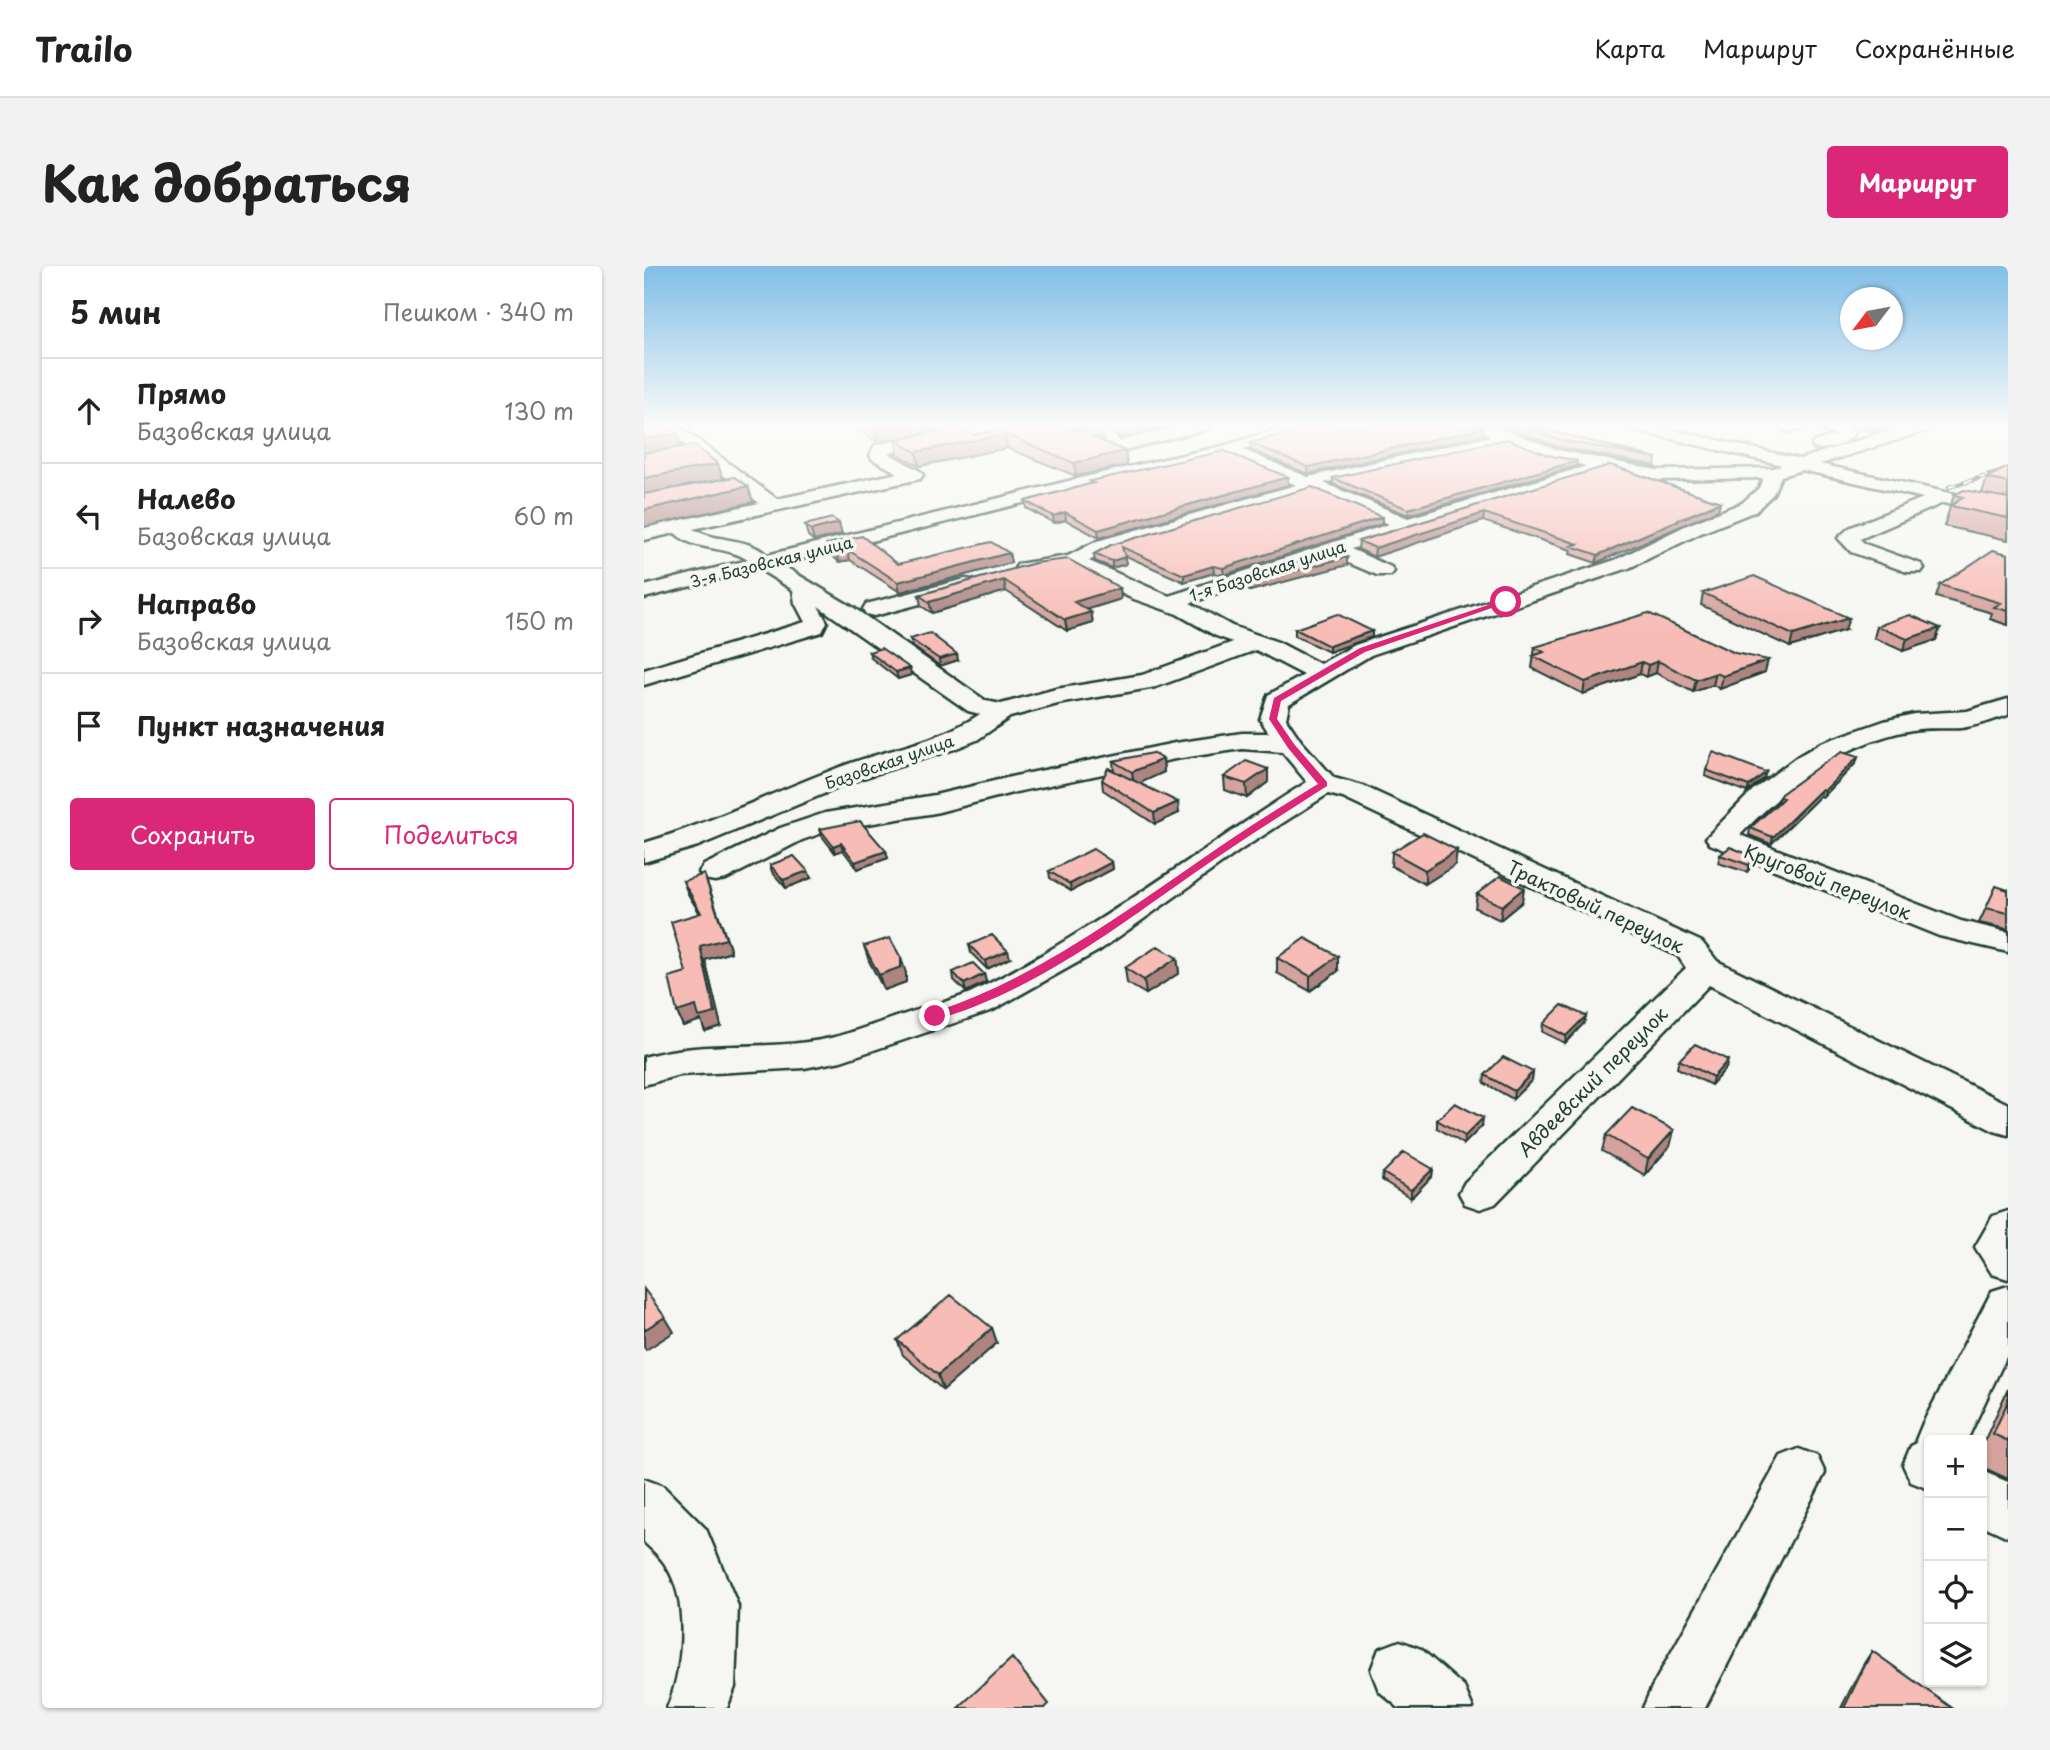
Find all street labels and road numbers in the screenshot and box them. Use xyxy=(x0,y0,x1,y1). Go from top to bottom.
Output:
street label: 3-я Базовская улица xyxy=(687,529,855,593)
street label: 1-я Базовская улица xyxy=(1186,533,1348,607)
street label: Базовская улица xyxy=(821,728,957,794)
street label: Круговой переулок xyxy=(1740,836,1916,926)
street label: Трактовый переулок xyxy=(1503,853,1690,960)
street label: Авдеевский переулок xyxy=(1511,999,1674,1162)

